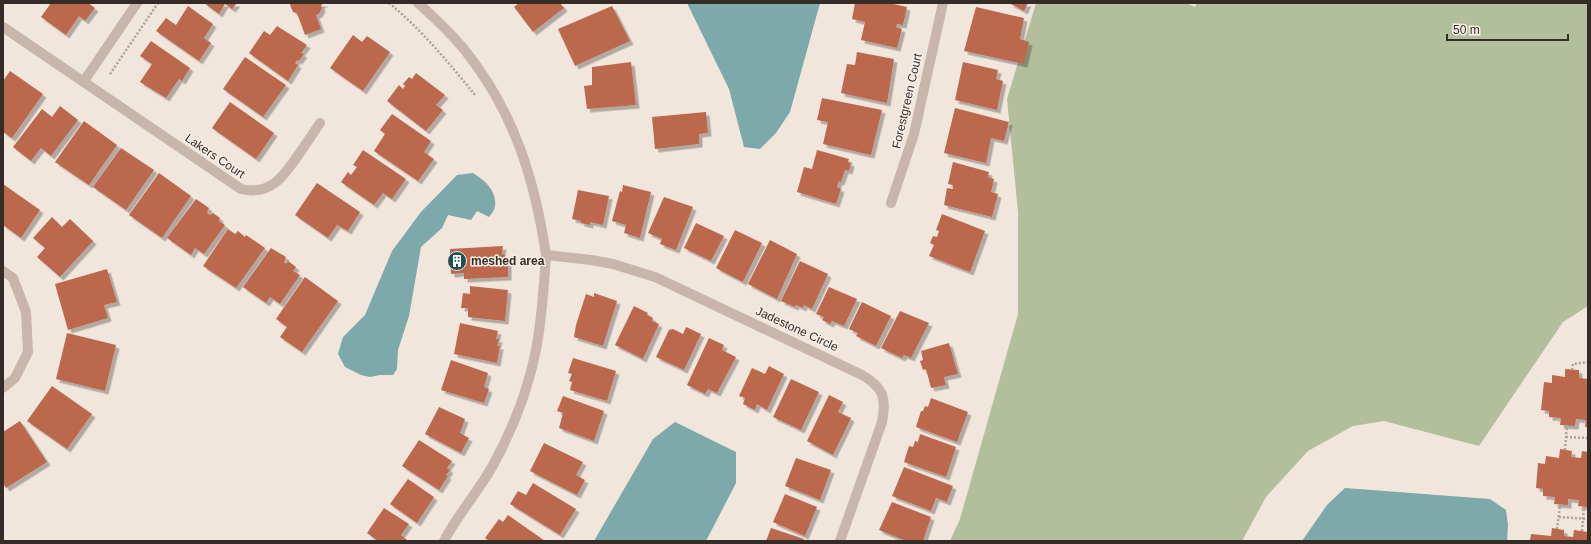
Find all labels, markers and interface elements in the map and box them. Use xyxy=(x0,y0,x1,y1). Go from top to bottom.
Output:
scale bar xyxy=(1447,16,1568,42)
text: 50 m xyxy=(1453,23,1480,37)
street label: Forestgreen Court xyxy=(889,51,925,150)
street label: Lakers Court xyxy=(183,131,248,181)
building icon: meshed area xyxy=(446,250,468,272)
place label: meshed area xyxy=(471,254,545,268)
street label: Jadestone Circle xyxy=(754,304,841,354)

